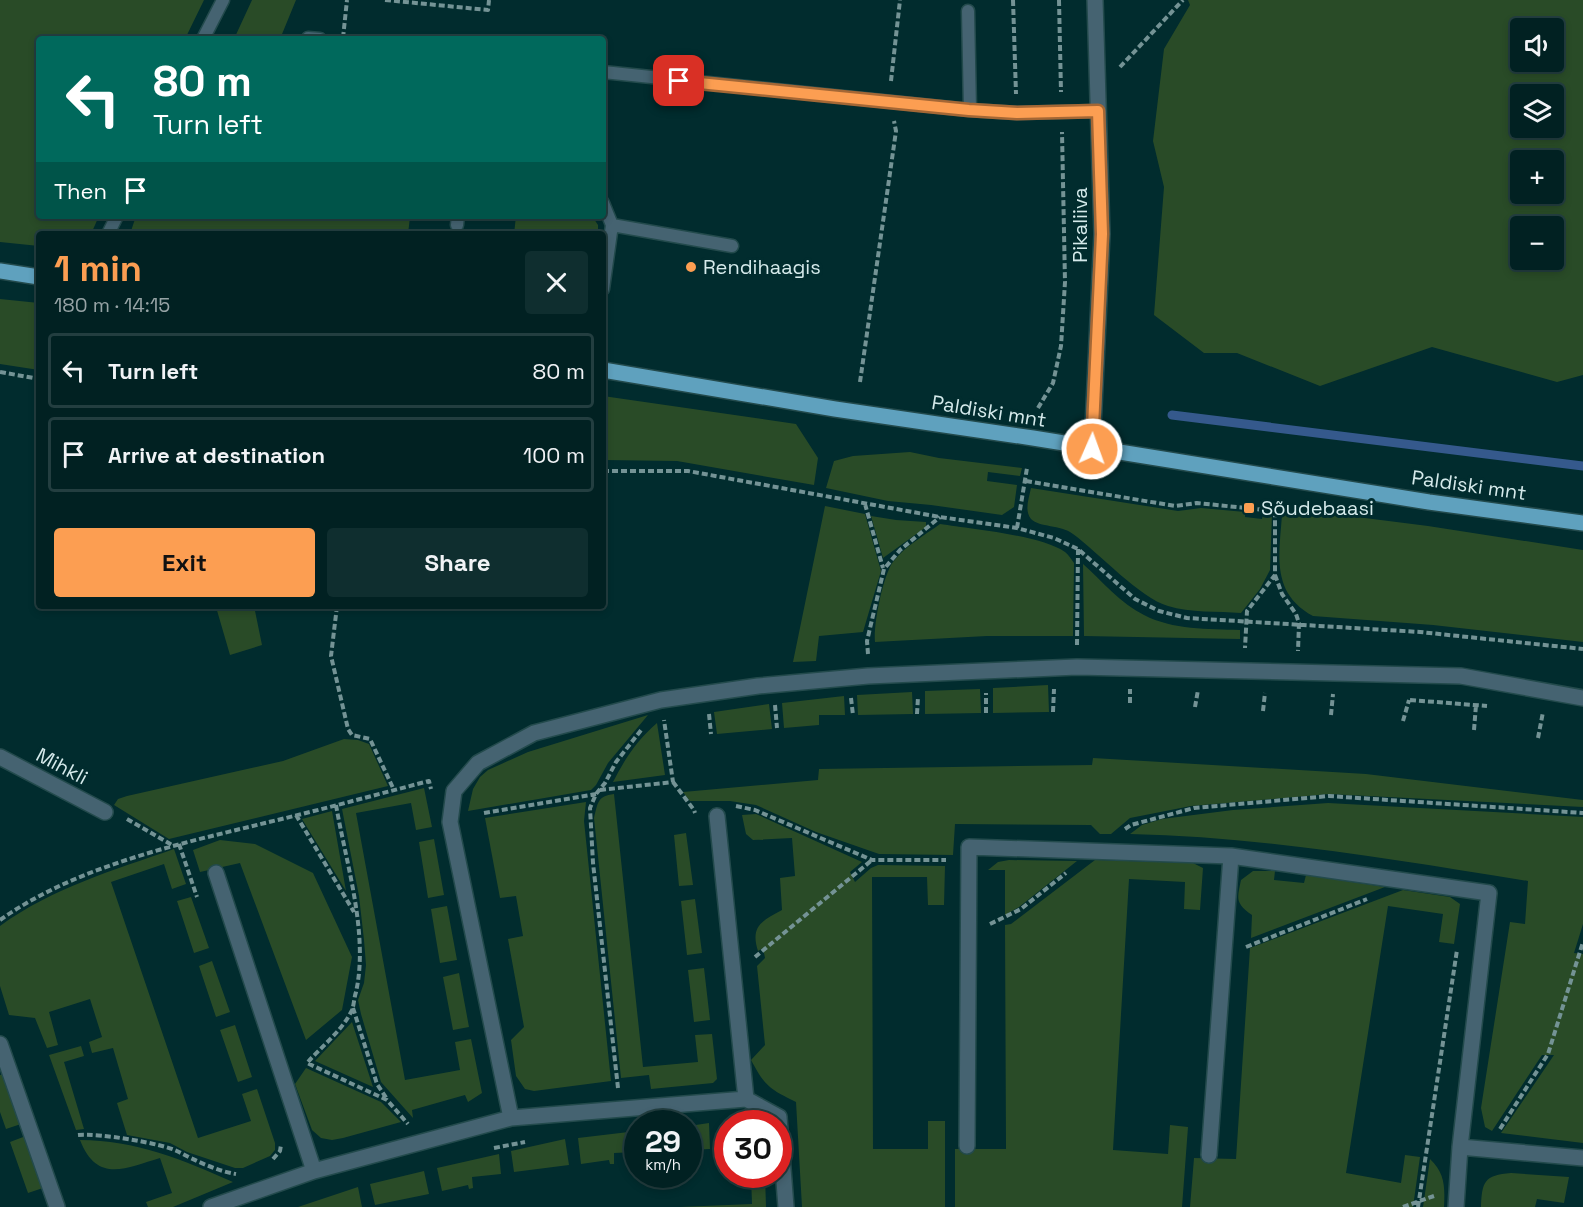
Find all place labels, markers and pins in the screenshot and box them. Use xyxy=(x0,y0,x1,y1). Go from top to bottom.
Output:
pin xyxy=(653,55,704,106)
place label: Rendihaagis xyxy=(703,254,821,280)
marker: Rendihaagis xyxy=(684,260,698,274)
place label: Sõudebaasi xyxy=(1261,495,1374,521)
marker: Sõudebaasi xyxy=(1242,501,1256,515)

